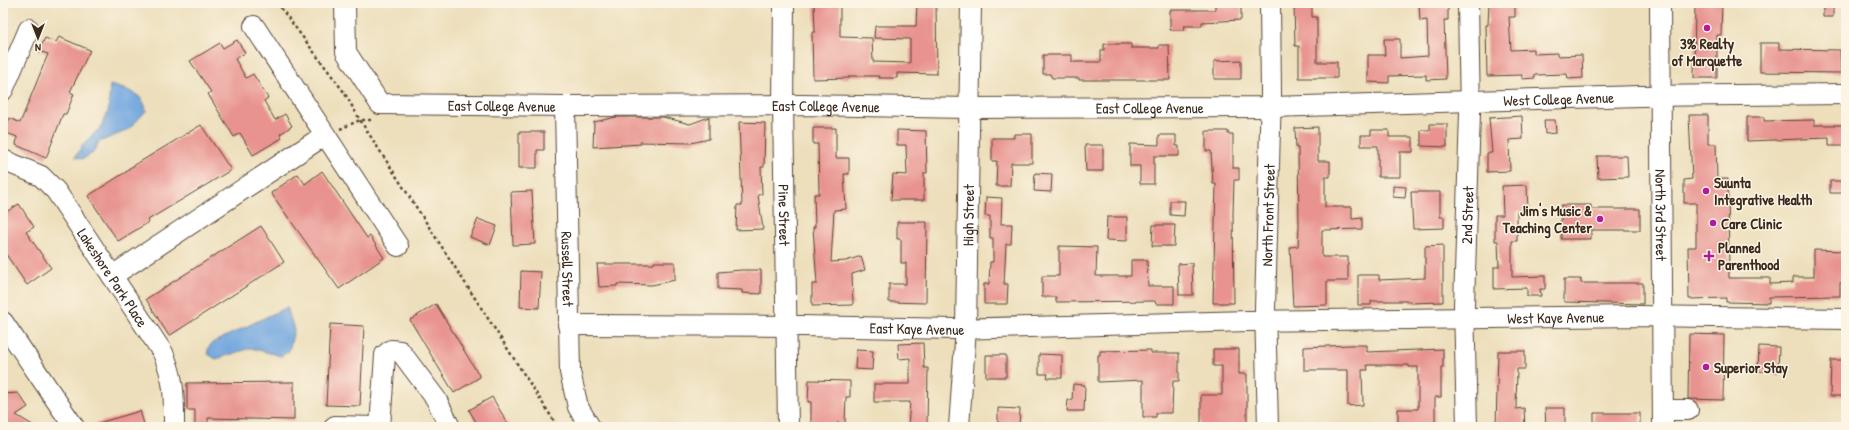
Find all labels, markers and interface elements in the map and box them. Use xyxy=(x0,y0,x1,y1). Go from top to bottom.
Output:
north arrow xyxy=(18,18,58,58)
marker: 3% Realty of Marquette xyxy=(1702,23,1712,33)
place label: 3% Realty of Marquette xyxy=(1672,33,1742,72)
text: N xyxy=(35,41,41,55)
street label: West College Avenue xyxy=(1503,86,1614,111)
street label: East College Avenue xyxy=(448,94,556,116)
street label: East College Avenue xyxy=(772,94,880,117)
street label: East College Avenue xyxy=(1096,97,1204,118)
street label: North Front Street xyxy=(1256,163,1280,267)
street label: North 3rd Street xyxy=(1651,169,1672,262)
place label: Suunta Integrative Health xyxy=(1714,172,1813,211)
street label: High Street xyxy=(957,183,979,246)
street label: Pine Street xyxy=(774,184,796,247)
street label: 2nd Street xyxy=(1455,185,1478,244)
marker: Suunta Integrative Health xyxy=(1701,186,1711,196)
place label: Jim's Music & Teaching Center xyxy=(1502,200,1592,239)
place label: Care Clinic xyxy=(1721,213,1783,234)
marker: Jim's Music & Teaching Center xyxy=(1595,214,1605,224)
marker: Care Clinic xyxy=(1708,218,1718,228)
street label: Lakeshore Park Place xyxy=(73,224,153,331)
street label: Russell Street xyxy=(557,231,579,308)
place label: Planned Parenthood xyxy=(1718,237,1779,275)
marker: Planned Parenthood xyxy=(1703,250,1715,262)
street label: West Kaye Avenue xyxy=(1507,306,1605,328)
street label: East Kaye Avenue xyxy=(869,317,965,340)
place label: Superior Stay xyxy=(1714,357,1789,379)
marker: Superior Stay xyxy=(1701,362,1711,372)

